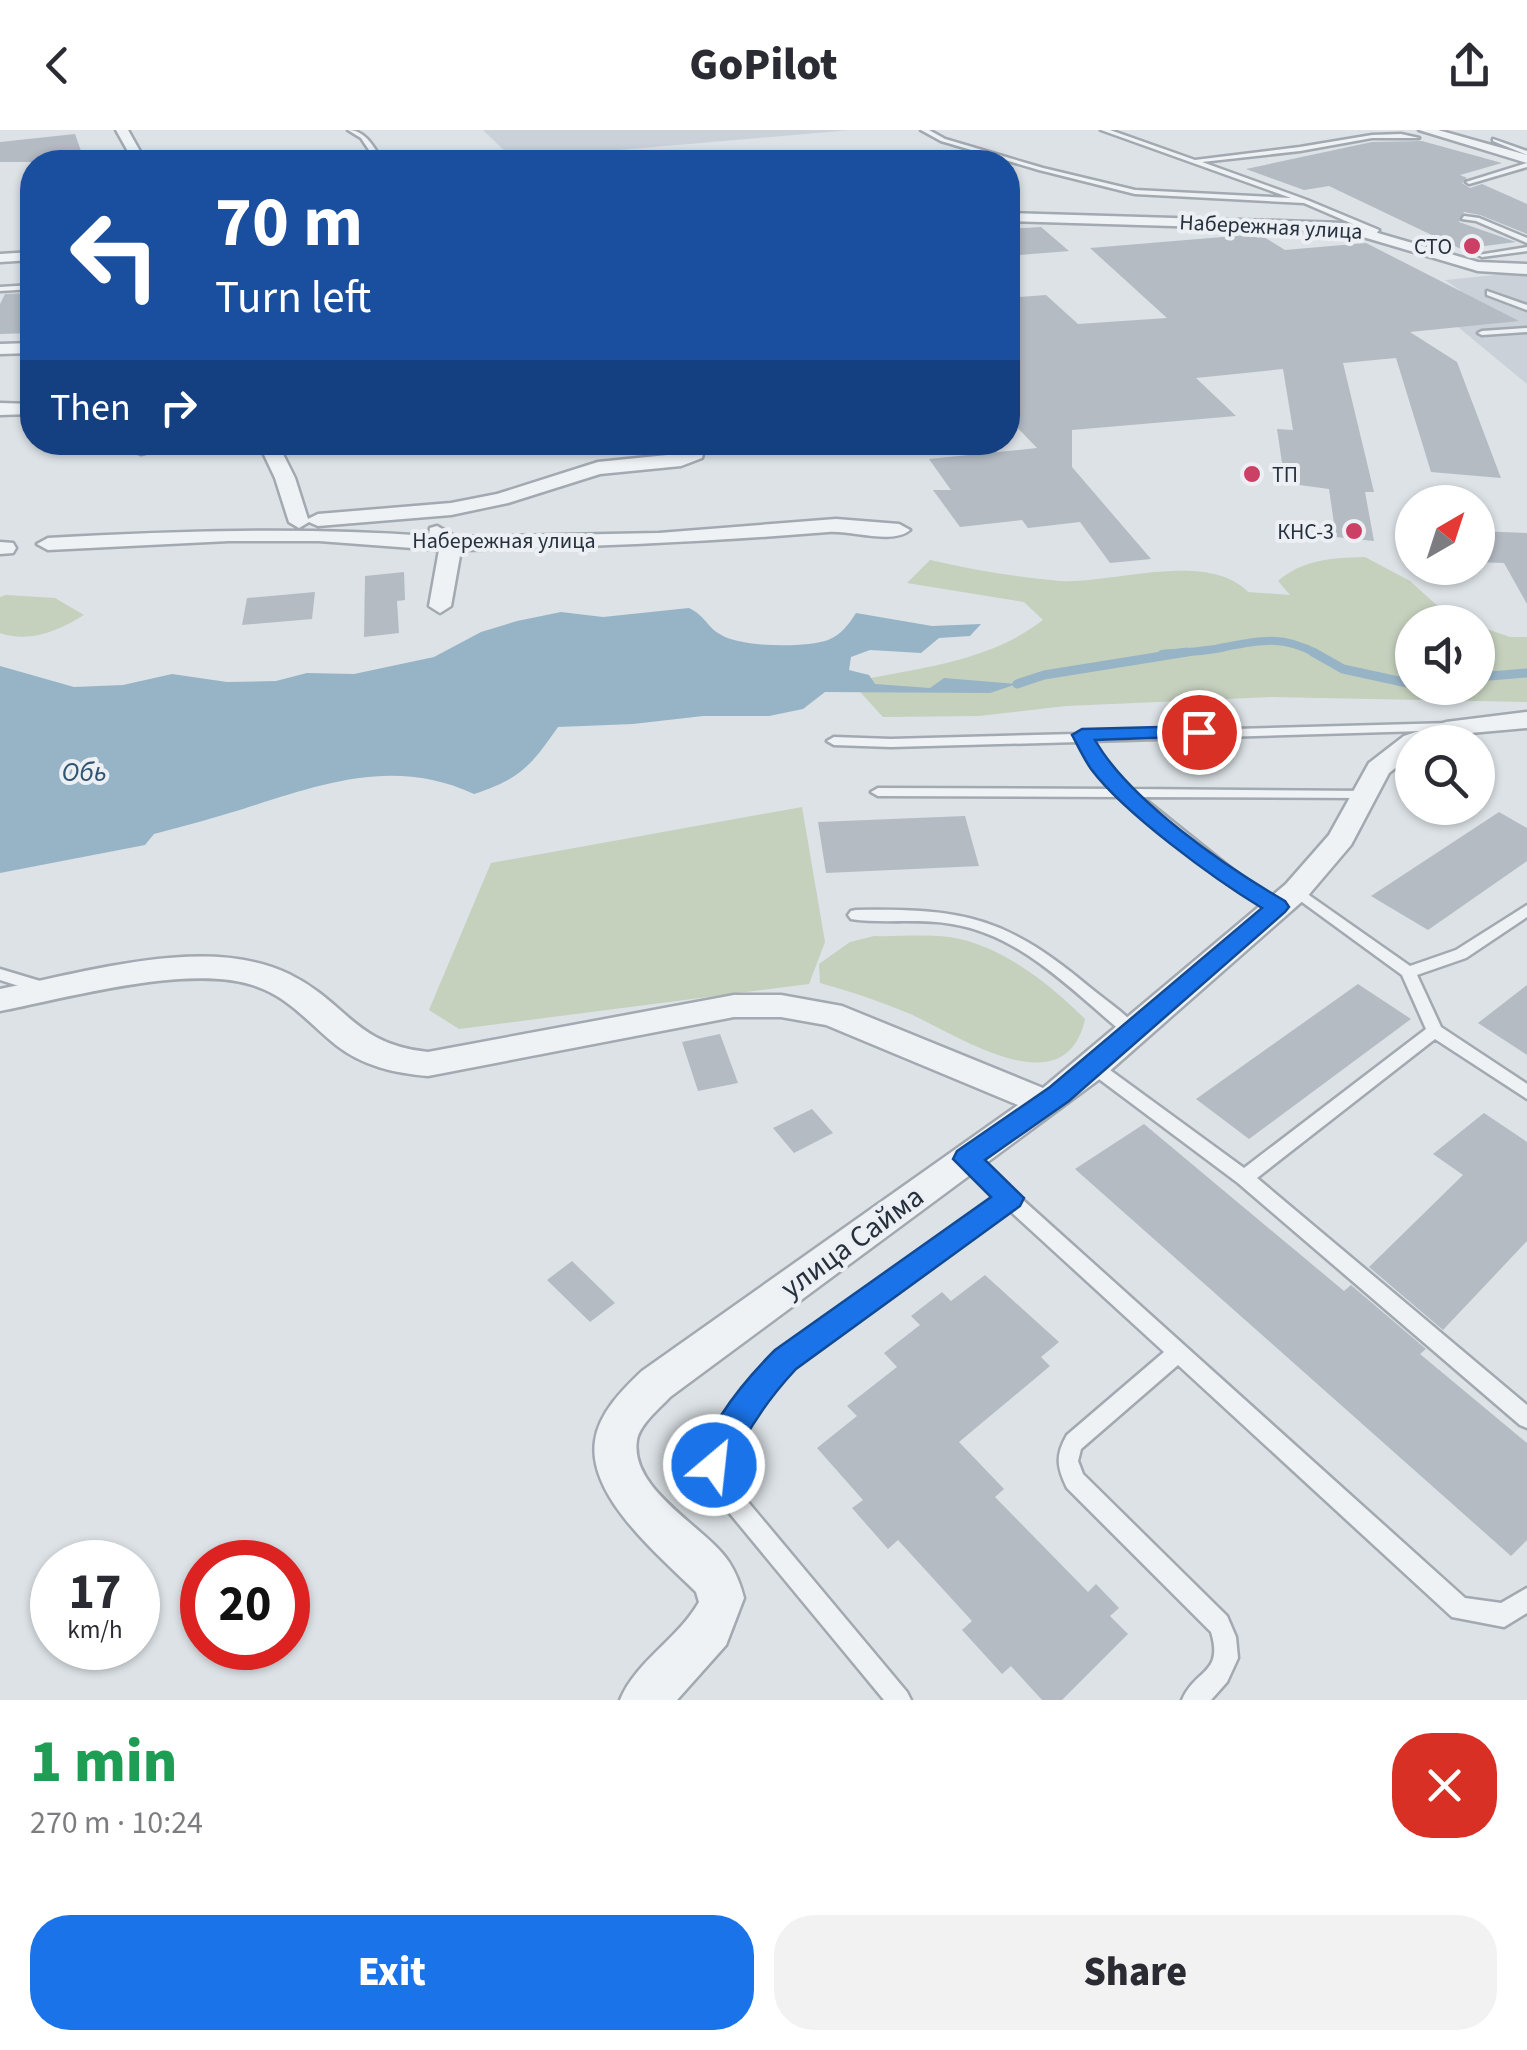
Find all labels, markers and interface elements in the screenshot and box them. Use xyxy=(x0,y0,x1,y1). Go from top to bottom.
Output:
text: GoPilot xyxy=(689,33,838,97)
icon: back xyxy=(30,38,85,93)
icon: share xyxy=(1442,38,1497,93)
text: 70 m xyxy=(215,173,363,273)
icon: left xyxy=(50,190,180,320)
street label: Набережная улица xyxy=(1179,206,1363,248)
place label: СТО xyxy=(1414,231,1452,263)
marker: СТО xyxy=(1461,235,1483,257)
text: Turn left xyxy=(215,266,371,330)
icon: right xyxy=(151,380,206,435)
text: Then xyxy=(50,381,131,435)
place label: ТП xyxy=(1272,459,1298,491)
marker: ТП xyxy=(1241,463,1263,485)
north arrow xyxy=(1395,485,1495,585)
map controls xyxy=(1395,485,1495,825)
place label: КНС-3 xyxy=(1277,516,1334,548)
marker: КНС-3 xyxy=(1343,520,1365,542)
street label: Набережная улица xyxy=(412,525,596,557)
button: sound xyxy=(1395,605,1495,705)
pin xyxy=(1157,690,1242,775)
icon: arrive xyxy=(1172,705,1227,760)
button: search xyxy=(1395,725,1495,825)
water label: Обь xyxy=(62,752,106,792)
street label: улица Сайма xyxy=(772,1176,933,1309)
position arrow xyxy=(662,1413,766,1517)
speed limit sign: 20 xyxy=(180,1540,310,1670)
text: 17 xyxy=(69,1557,121,1628)
text: km/h xyxy=(67,1612,123,1648)
text: 1 min xyxy=(30,1720,177,1805)
button: close xyxy=(1392,1733,1497,1838)
text: 270 m · 10:24 xyxy=(30,1800,203,1846)
button: Exit xyxy=(30,1915,754,2030)
button: Share xyxy=(774,1915,1497,2030)

